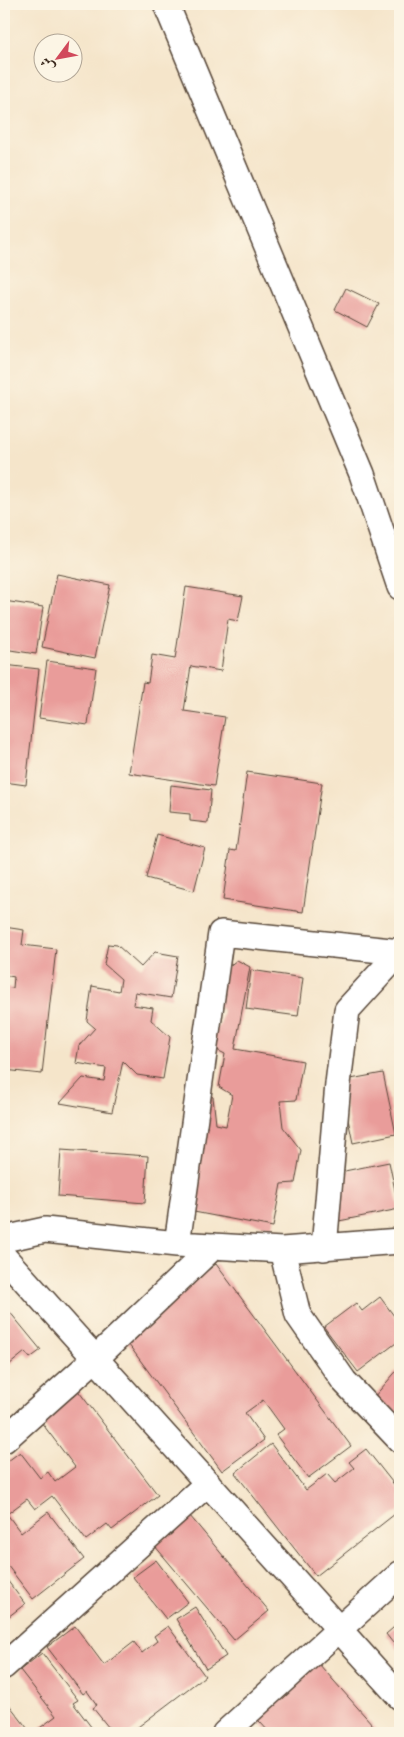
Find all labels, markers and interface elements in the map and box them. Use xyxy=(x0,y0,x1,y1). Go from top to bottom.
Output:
north arrow xyxy=(32,32,82,82)
text: ش xyxy=(36,54,58,75)

